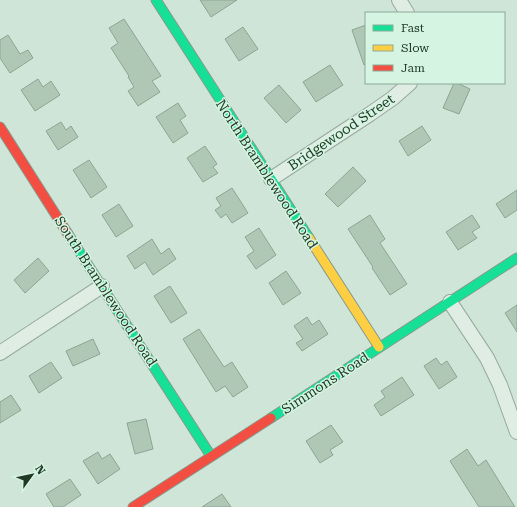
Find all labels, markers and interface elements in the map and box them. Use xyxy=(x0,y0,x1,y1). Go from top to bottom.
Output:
legend xyxy=(365,12,505,84)
text: Fast xyxy=(401,21,425,35)
text: Slow xyxy=(401,41,429,55)
text: Jam xyxy=(401,61,425,75)
street label: Bridgewood Street xyxy=(285,90,397,174)
street label: North Bramblewood Road xyxy=(213,96,321,252)
street label: South Bramblewood Road xyxy=(51,213,161,369)
street label: Simmons Road xyxy=(278,349,372,417)
north arrow xyxy=(12,455,52,495)
text: N xyxy=(32,463,48,477)

